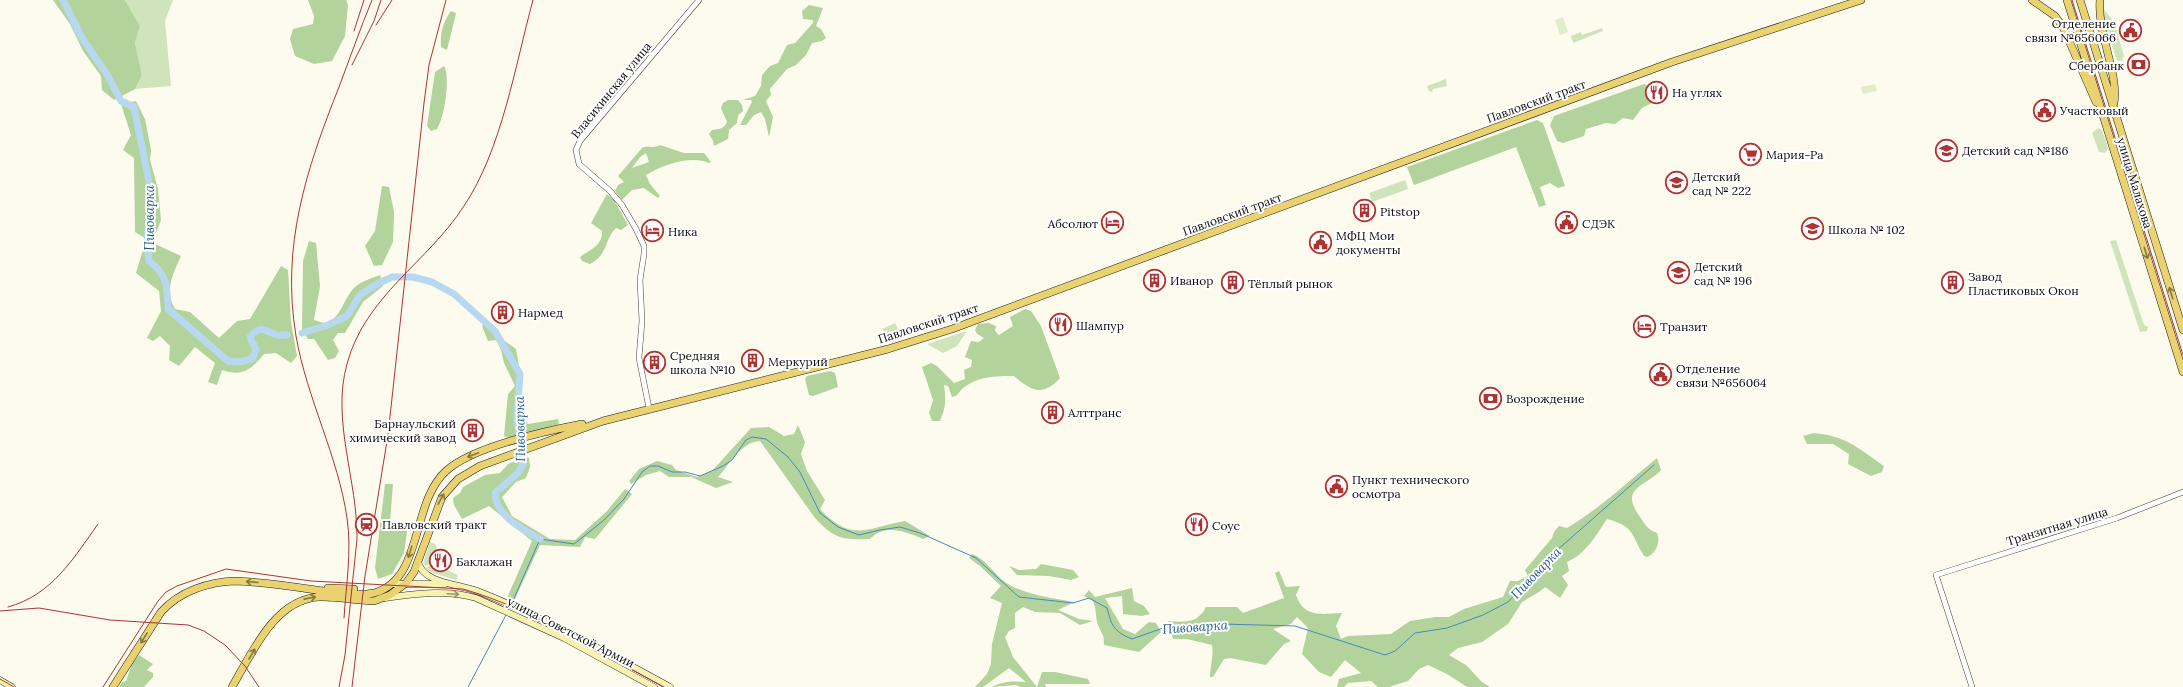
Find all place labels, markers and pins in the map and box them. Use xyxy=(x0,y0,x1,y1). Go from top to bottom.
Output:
place label: Отделение связи №656066 xyxy=(2025,16,2116,45)
public building icon: Отделение связи №656066 xyxy=(2118,17,2144,43)
bank icon: Сбербанк xyxy=(2126,52,2152,78)
place label: Сбербанк xyxy=(2069,58,2125,73)
restaurant icon: На углях xyxy=(1643,79,1669,105)
place label: На углях xyxy=(1672,85,1723,100)
public building icon: Участковый xyxy=(2032,97,2058,123)
place label: Участковый xyxy=(2059,103,2129,118)
school or university icon: Детский сад №186 xyxy=(1934,137,1960,163)
supermarket icon: Мария-Ра xyxy=(1737,141,1763,167)
place label: Детский сад №186 xyxy=(1962,143,2069,158)
place label: Мария-Ра xyxy=(1766,147,1824,162)
place label: Детский сад № 222 xyxy=(1692,169,1751,198)
school or university icon: Детский сад № 222 xyxy=(1663,170,1689,196)
building icon: Pitstop xyxy=(1352,198,1378,224)
place label: Pitstop xyxy=(1380,204,1420,219)
hotel icon: Абсолют xyxy=(1100,210,1126,236)
public building icon: СДЭК xyxy=(1554,210,1580,236)
place label: Абсолют xyxy=(1047,216,1098,231)
place label: СДЭК xyxy=(1582,216,1616,231)
school or university icon: Школа № 102 xyxy=(1799,216,1825,242)
hotel icon: Ника xyxy=(640,218,666,244)
place label: Школа № 102 xyxy=(1828,222,1905,237)
place label: Ника xyxy=(668,224,697,239)
place label: МФЦ Мои документы xyxy=(1336,228,1401,257)
public building icon: МФЦ Мои документы xyxy=(1307,229,1333,255)
place label: Детский сад № 196 xyxy=(1694,259,1752,288)
school or university icon: Детский сад № 196 xyxy=(1666,260,1692,286)
building icon: Иванор xyxy=(1141,267,1167,293)
place label: Завод Пластиковых Окон xyxy=(1968,269,2079,298)
building icon: Тёплый рынок xyxy=(1220,270,1246,296)
building icon: Завод Пластиковых Окон xyxy=(1940,270,1966,296)
place label: Иванор xyxy=(1170,273,1213,288)
place label: Тёплый рынок xyxy=(1248,276,1333,291)
building icon: Нармед xyxy=(490,299,516,325)
place label: Нармед xyxy=(518,305,563,320)
restaurant icon: Шампур xyxy=(1047,312,1073,338)
hotel icon: Транзит xyxy=(1631,313,1657,339)
place label: Шампур xyxy=(1076,318,1124,333)
place label: Транзит xyxy=(1660,319,1708,334)
place label: Средняя школа №10 xyxy=(670,348,736,377)
building icon: Меркурий xyxy=(740,348,766,374)
building icon: Средняя школа №10 xyxy=(641,349,667,375)
place label: Меркурий xyxy=(768,354,828,369)
place label: Отделение связи №656064 xyxy=(1676,361,1767,390)
public building icon: Отделение связи №656064 xyxy=(1648,362,1674,388)
bank icon: Возрождение xyxy=(1478,385,1504,411)
place label: Возрождение xyxy=(1506,391,1585,406)
building icon: Алттранс xyxy=(1040,399,1066,425)
place label: Алттранс xyxy=(1067,405,1122,420)
place label: Барнаульский химический завод xyxy=(349,416,456,445)
building icon: Барнаульский химический завод xyxy=(459,417,485,443)
place label: Пункт технического осмотра xyxy=(1352,472,1469,501)
public building icon: Пункт технического осмотра xyxy=(1323,473,1349,499)
station icon: Павловский тракт xyxy=(353,511,379,537)
restaurant icon: Соус xyxy=(1183,512,1209,538)
place label: Павловский тракт xyxy=(382,517,487,532)
place label: Соус xyxy=(1212,518,1240,533)
restaurant icon: Баклажан xyxy=(427,548,453,574)
place label: Баклажан xyxy=(456,554,512,569)

